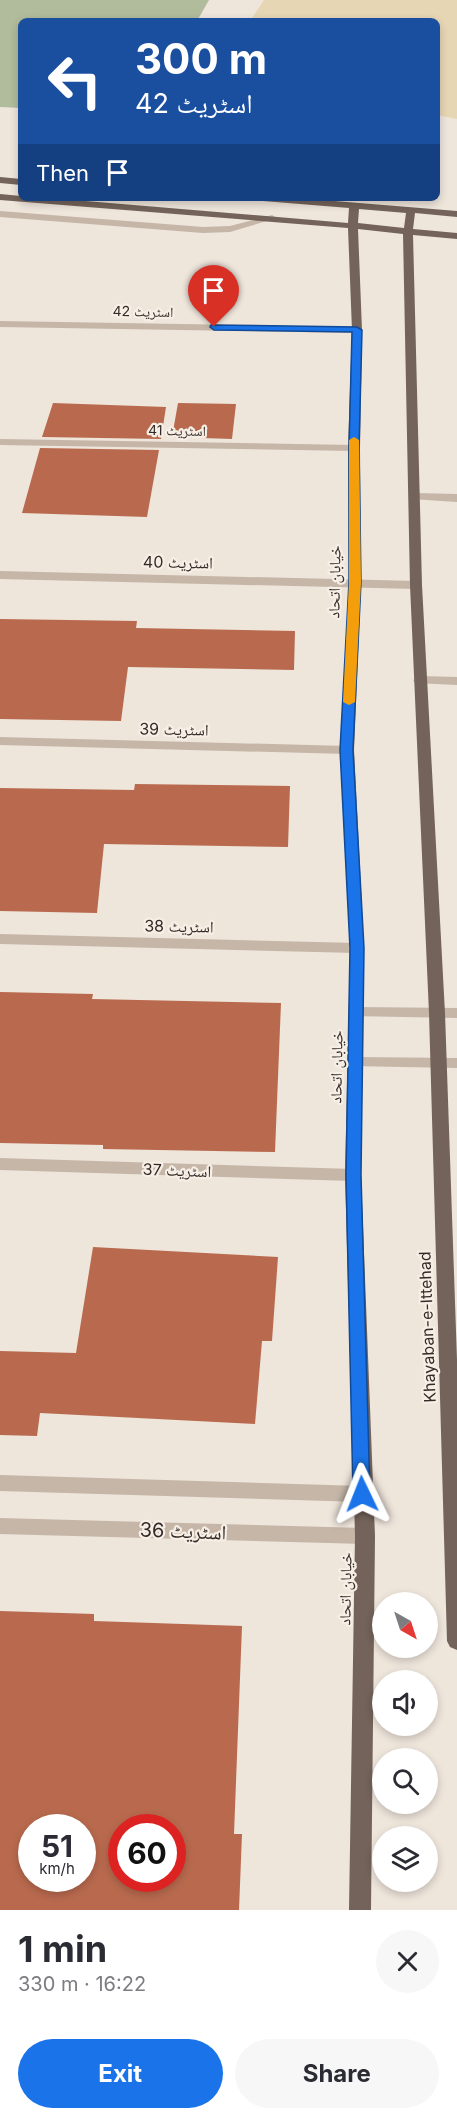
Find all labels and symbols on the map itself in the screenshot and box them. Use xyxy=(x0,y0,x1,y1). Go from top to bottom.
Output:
pin xyxy=(188,265,239,327)
street label: اسٹریٹ 42 xyxy=(112,302,174,321)
street label: اسٹریٹ 41 xyxy=(148,421,206,440)
street label: خیابان اتحاد xyxy=(323,545,346,619)
street label: اسٹریٹ 40 xyxy=(143,551,213,573)
street label: اسٹریٹ 39 xyxy=(139,718,209,740)
street label: اسٹریٹ 38 xyxy=(144,915,214,937)
street label: خیابان اتحاد xyxy=(325,1030,348,1104)
street label: اسٹریٹ 37 xyxy=(142,1159,212,1181)
street label: Khayaban-e-Ittehad xyxy=(414,1251,440,1403)
position arrow xyxy=(330,1462,394,1526)
street label: اسٹریٹ 36 xyxy=(139,1517,227,1545)
street label: خیابان اتحاد xyxy=(334,1552,357,1626)
north arrow xyxy=(372,1592,438,1658)
speed limit sign: 60 xyxy=(108,1814,186,1892)

